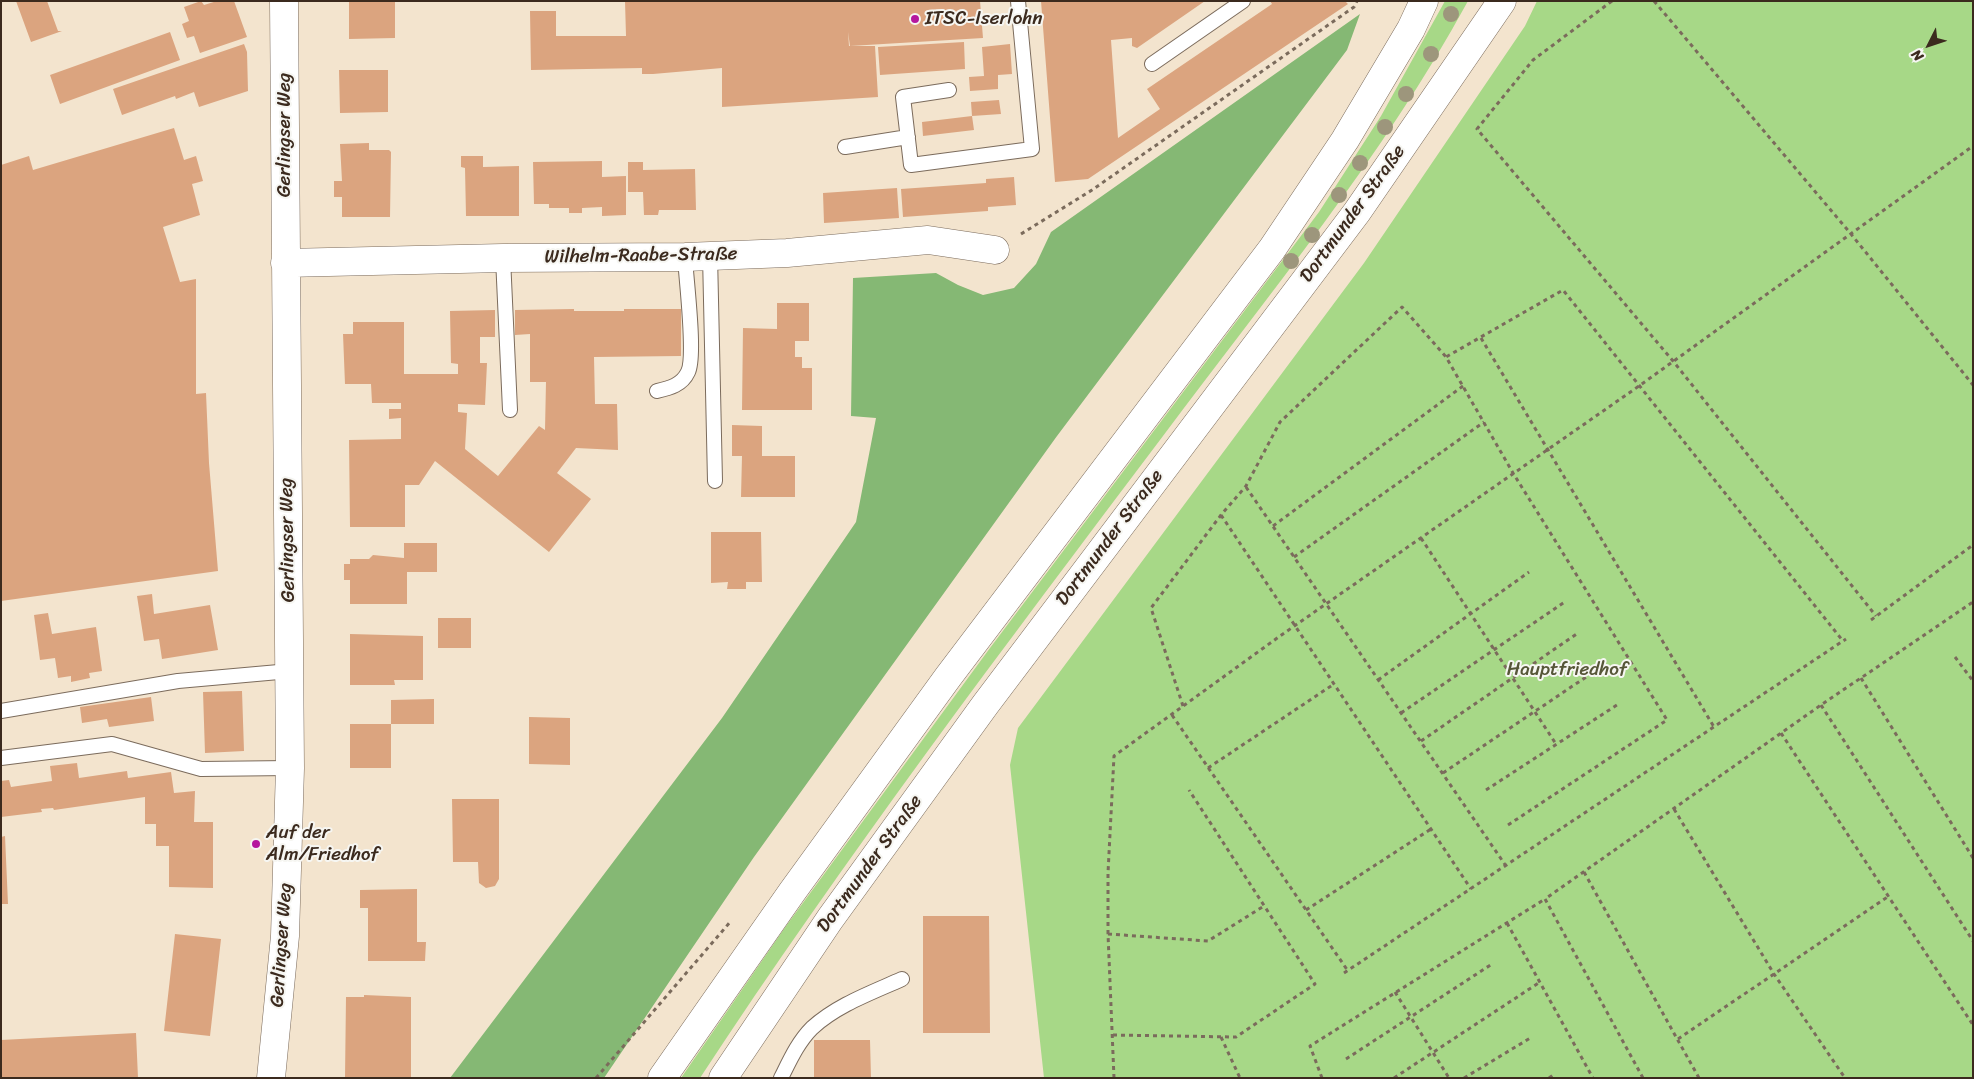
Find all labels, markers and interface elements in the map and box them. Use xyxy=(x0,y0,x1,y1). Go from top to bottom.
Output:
place label: ITSC-Iserlohn xyxy=(925,8,1043,30)
marker: ITSC-Iserlohn xyxy=(909,13,921,25)
north arrow xyxy=(1904,20,1954,70)
text: N xyxy=(1905,43,1930,67)
street label: Gerlingser Weg xyxy=(274,73,296,197)
street label: Dortmunder Straße xyxy=(1295,141,1411,287)
street label: Wilhelm-Raabe-Straße xyxy=(544,243,738,269)
street label: Dortmunder Straße xyxy=(1051,465,1169,611)
street label: Gerlingser Weg xyxy=(276,478,300,602)
park label: Hauptfriedhof xyxy=(1507,659,1627,681)
street label: Dortmunder Straße xyxy=(812,791,928,937)
place label: Auf der Alm/Friedhof xyxy=(266,822,379,866)
marker: Auf der Alm/Friedhof xyxy=(250,838,262,850)
street label: Gerlingser Weg xyxy=(266,882,298,1008)

